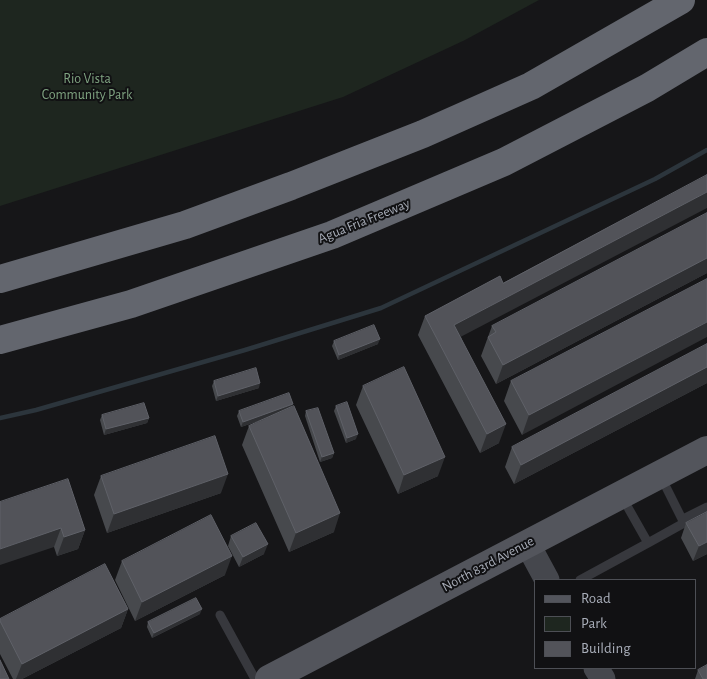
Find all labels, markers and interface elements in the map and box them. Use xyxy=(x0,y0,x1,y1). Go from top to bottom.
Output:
park label: Rio Vista Community Park xyxy=(42,71,132,104)
street label: Agua Fria Freeway xyxy=(316,195,412,247)
street label: North 83rd Avenue xyxy=(439,533,537,595)
legend xyxy=(534,579,697,669)
text: Road xyxy=(581,591,611,606)
text: Park xyxy=(581,616,607,631)
text: Building xyxy=(581,641,631,656)

